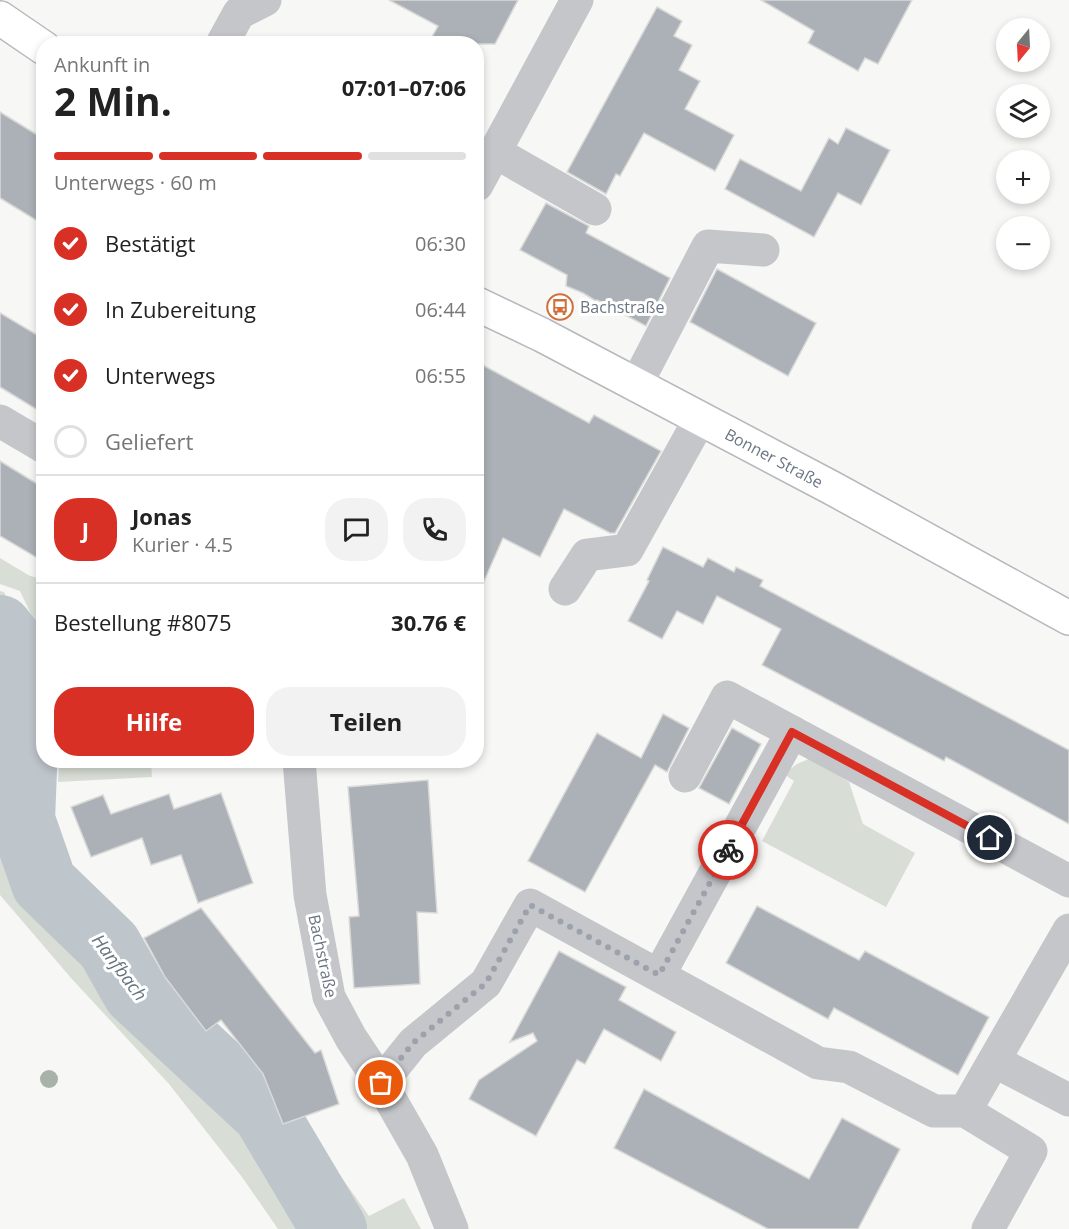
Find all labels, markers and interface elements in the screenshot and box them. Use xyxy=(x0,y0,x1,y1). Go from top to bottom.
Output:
north arrow xyxy=(996,18,1050,72)
map controls xyxy=(996,18,1050,270)
text: Ankunft in xyxy=(54,51,150,78)
text: 07:01–07:06 xyxy=(342,72,466,102)
text: 2 Min. xyxy=(54,74,172,127)
button: layers xyxy=(996,84,1050,138)
button: + xyxy=(996,150,1050,204)
text: Unterwegs · 60 m xyxy=(54,169,217,196)
button: − xyxy=(996,216,1050,270)
icon: check xyxy=(54,227,87,260)
text: Bestätigt xyxy=(105,228,195,258)
text: 06:30 xyxy=(415,230,466,257)
bus stop icon: Bachstraße xyxy=(545,292,575,322)
icon: check xyxy=(54,293,87,326)
text: In Zubereitung xyxy=(105,294,256,324)
text: 06:44 xyxy=(415,296,466,323)
place label: Bachstraße xyxy=(580,296,664,318)
icon: check xyxy=(54,359,87,392)
text: Unterwegs xyxy=(105,360,216,390)
text: 06:55 xyxy=(415,362,466,389)
street label: Bonner Straße xyxy=(721,423,827,493)
text: Geliefert xyxy=(105,426,193,456)
button: chat xyxy=(325,498,388,561)
button: phone xyxy=(403,498,466,561)
text: Jonas xyxy=(132,501,192,531)
text: J xyxy=(82,514,89,544)
text: Kurier · 4.5 xyxy=(132,531,233,558)
text: Bestellung #8075 xyxy=(54,607,232,637)
text: 30.76 € xyxy=(391,607,466,637)
button: Hilfe xyxy=(54,687,254,756)
button: Teilen xyxy=(266,687,466,756)
pin xyxy=(964,812,1015,863)
courier xyxy=(698,820,758,880)
icon: home xyxy=(973,821,1006,854)
icon: bike xyxy=(712,834,745,867)
street label: Bachstraße xyxy=(303,912,343,1000)
water label: Hanfbach xyxy=(87,929,153,1005)
pin xyxy=(355,1057,406,1108)
icon: bag xyxy=(364,1066,397,1099)

